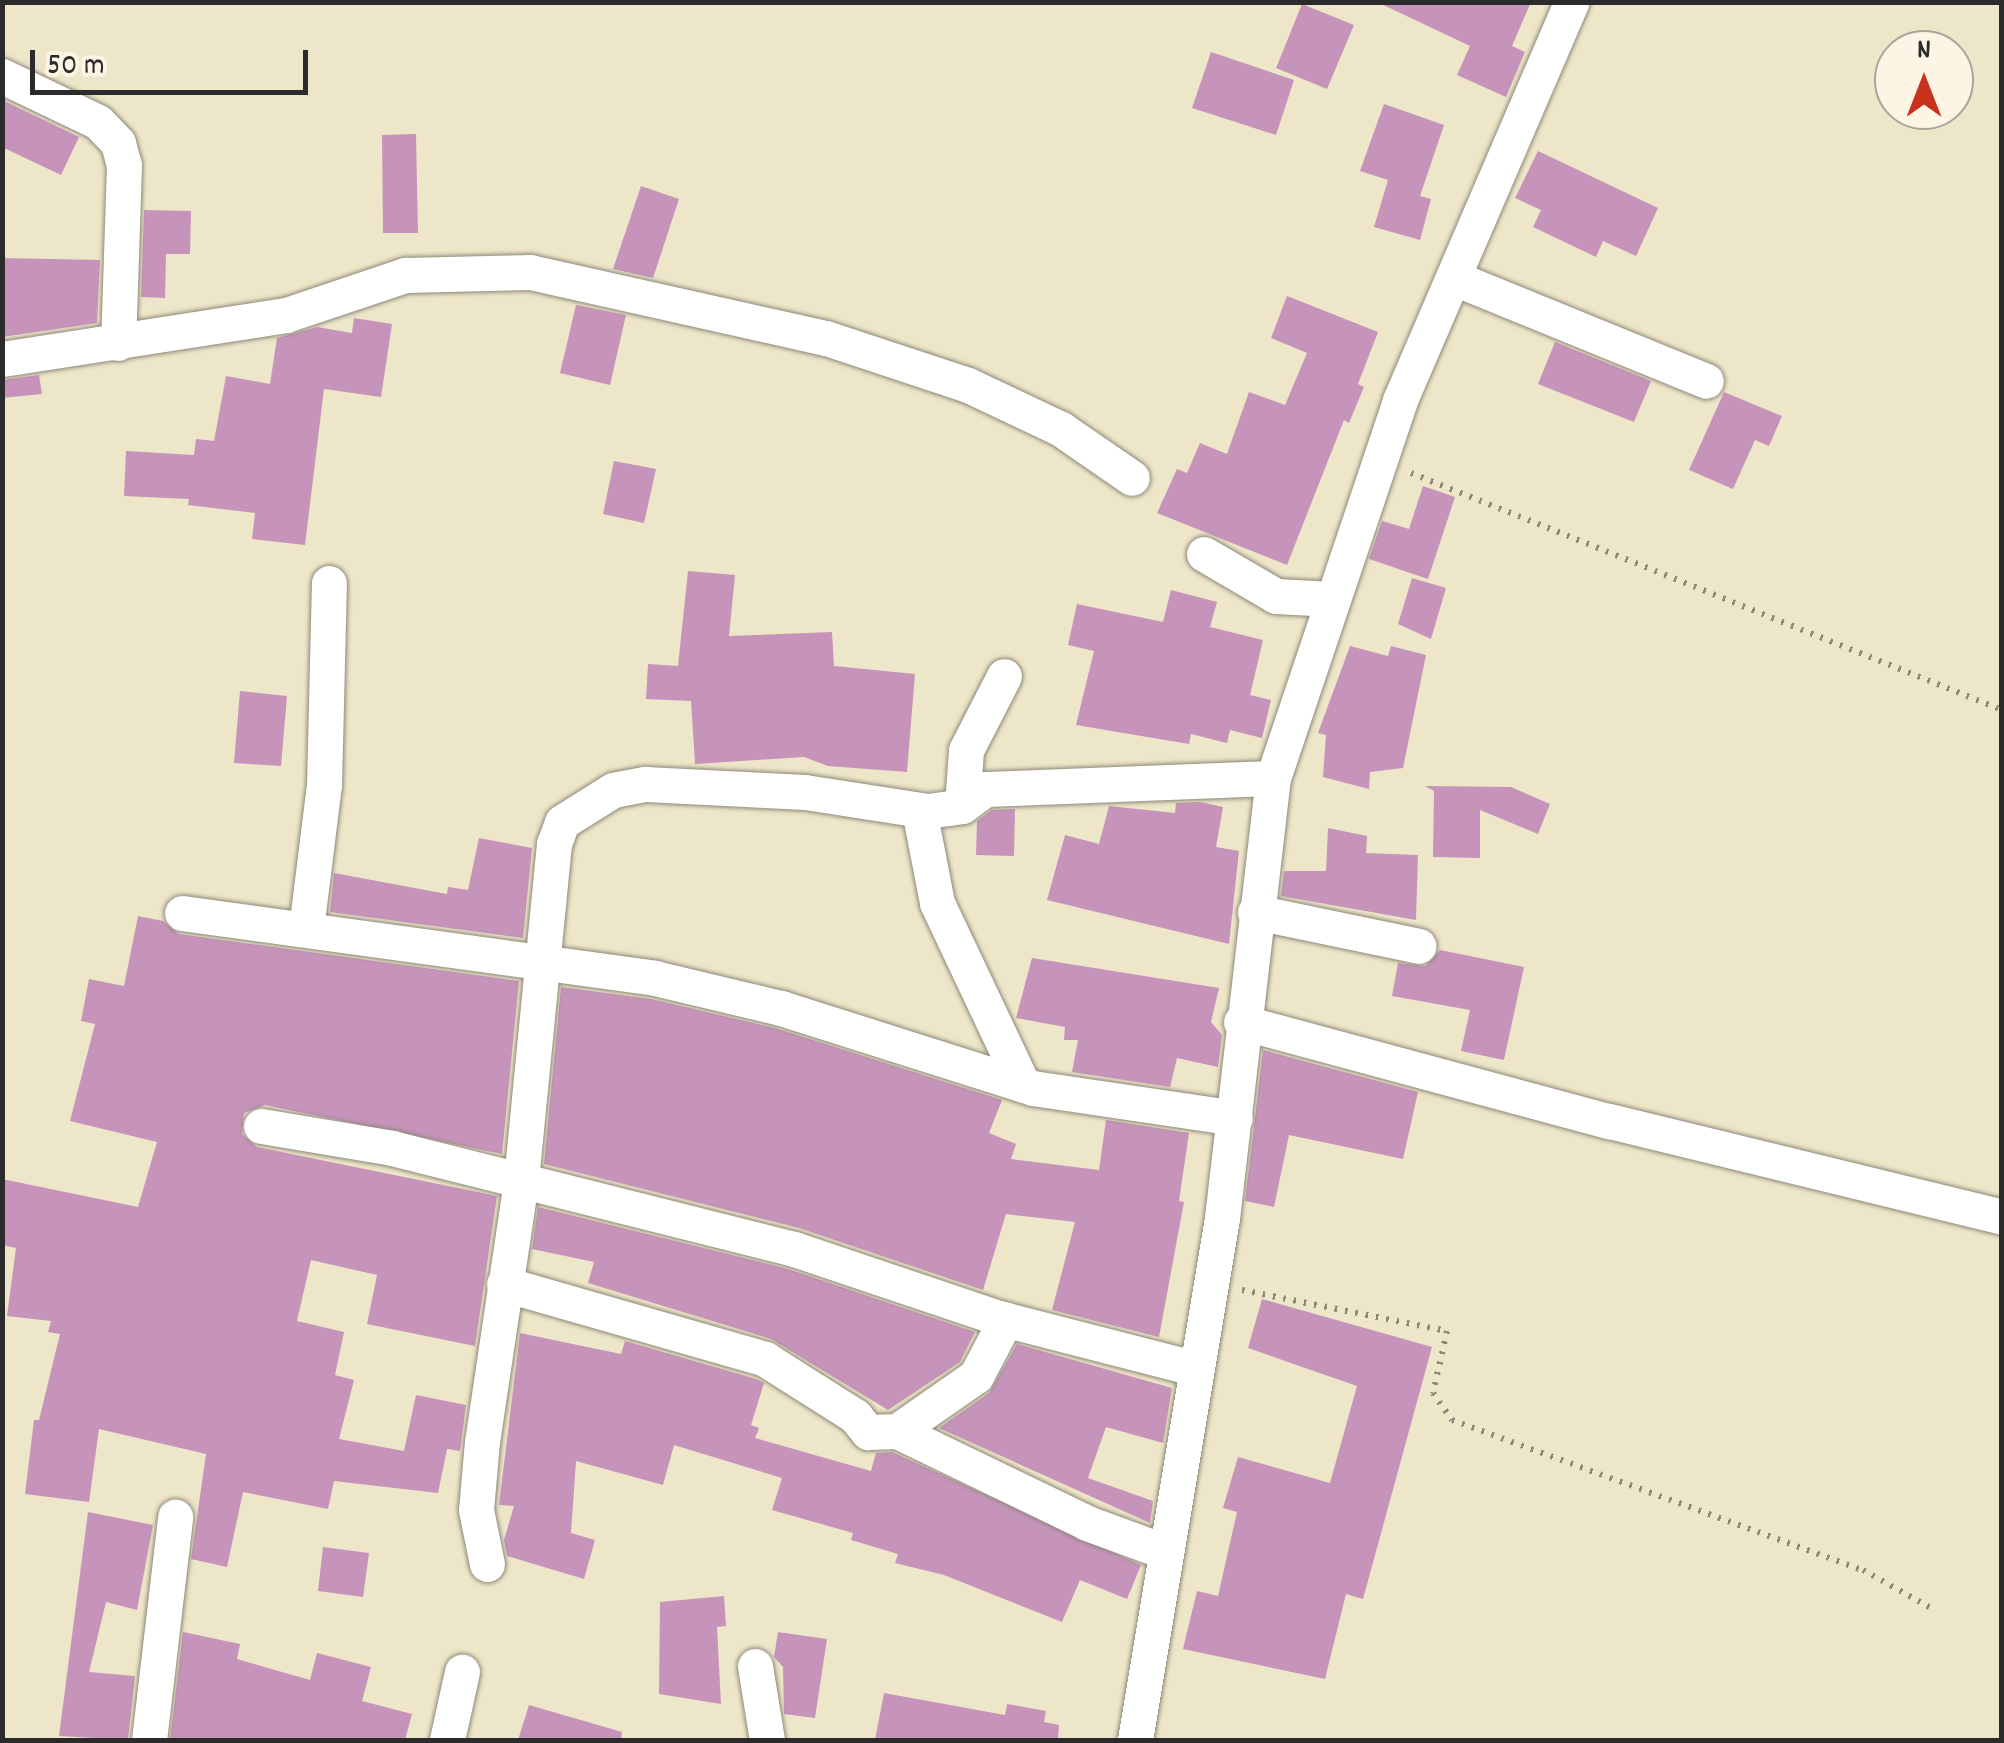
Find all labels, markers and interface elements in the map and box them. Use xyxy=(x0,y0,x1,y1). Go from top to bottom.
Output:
scale bar xyxy=(35,30,312,92)
north arrow xyxy=(1874,30,1974,130)
text: N xyxy=(1917,32,1931,72)
text: 50 m xyxy=(47,46,105,89)

